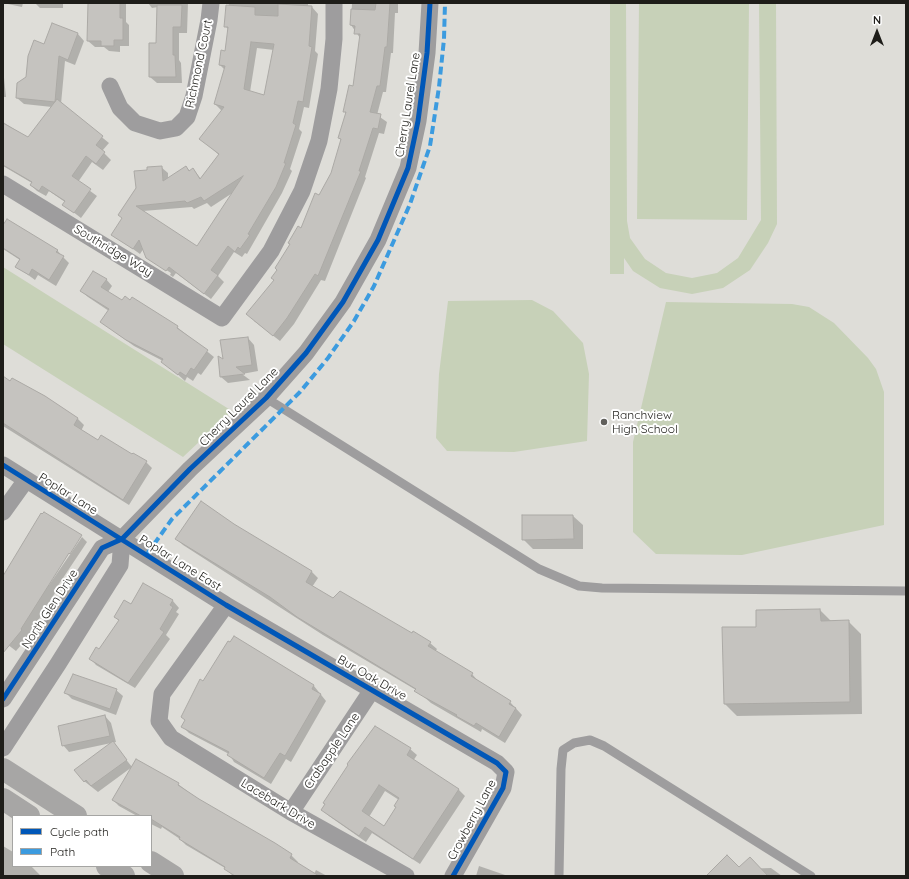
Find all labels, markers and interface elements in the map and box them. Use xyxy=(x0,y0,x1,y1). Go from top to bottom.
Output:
north arrow xyxy=(857,12,897,52)
text: N xyxy=(873,13,881,27)
street label: Richmond Court xyxy=(183,19,215,109)
street label: Cherry Laurel Lane xyxy=(393,52,423,158)
street label: Southridge Way xyxy=(71,222,155,280)
street label: Cherry Laurel Lane xyxy=(197,365,281,449)
place label: Ranchview High School xyxy=(612,408,678,436)
marker: Ranchview High School xyxy=(599,417,609,427)
street label: Poplar Lane xyxy=(36,470,100,518)
street label: Poplar Lane East xyxy=(136,532,224,594)
street label: North Glen Drive xyxy=(19,567,81,651)
street label: Bur Oak Drive xyxy=(335,652,409,704)
street label: Crabapple Lane xyxy=(301,710,363,792)
street label: Lacebark Drive xyxy=(238,776,318,832)
street label: Crowberry Lane xyxy=(445,777,499,863)
legend xyxy=(12,815,152,867)
text: Cycle path xyxy=(50,824,109,839)
text: Path xyxy=(50,844,75,859)

